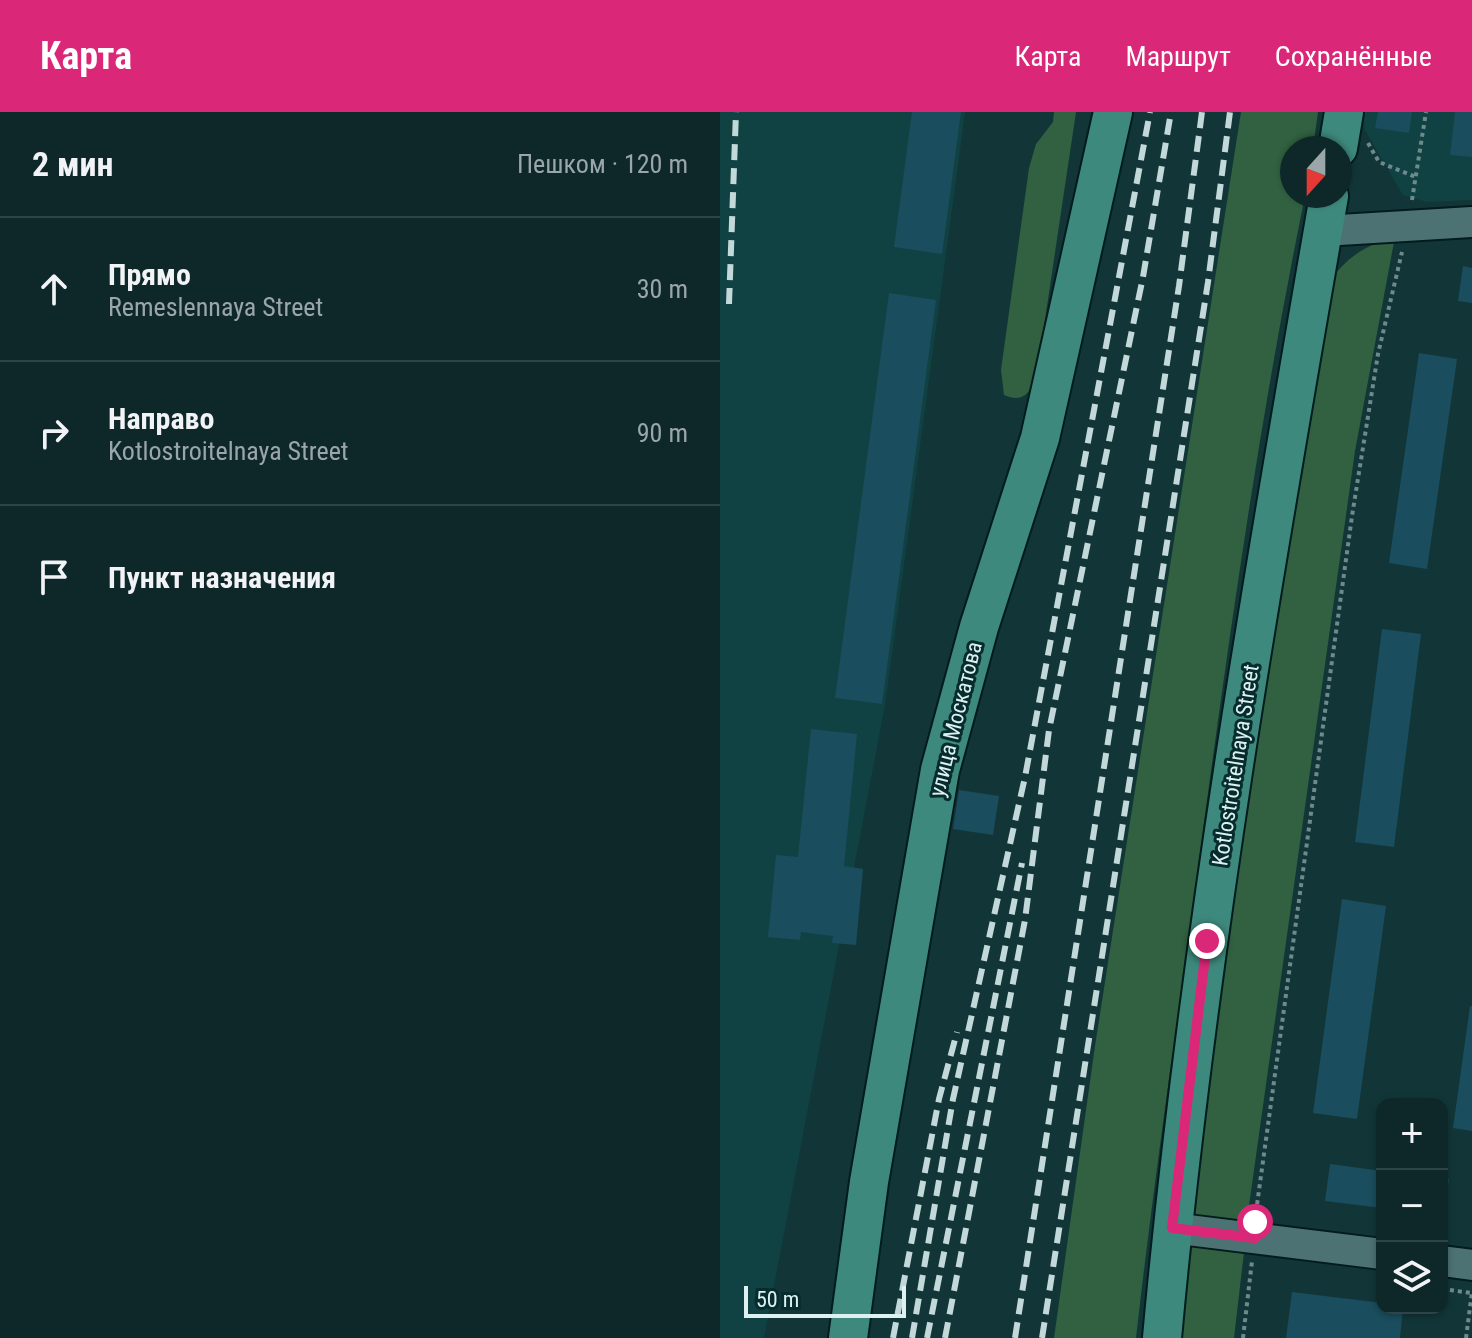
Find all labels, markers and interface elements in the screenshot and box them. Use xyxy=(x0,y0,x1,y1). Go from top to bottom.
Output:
text: Карта xyxy=(40,34,132,78)
text: Карта xyxy=(1015,40,1081,73)
text: Маршрут xyxy=(1125,40,1231,73)
text: Сохранённые xyxy=(1275,40,1432,73)
north arrow xyxy=(1280,136,1352,208)
text: 2 мин xyxy=(32,144,114,184)
text: Пешком · 120 m xyxy=(517,149,688,179)
text: Прямо xyxy=(108,257,191,292)
icon: ahead xyxy=(32,267,76,311)
text: 30 m xyxy=(637,274,688,304)
text: Remeslennaya Street xyxy=(108,292,323,322)
text: Направо xyxy=(108,401,214,436)
icon: right xyxy=(32,411,76,455)
text: 90 m xyxy=(637,418,688,448)
text: Kotlostroitelnaya Street xyxy=(108,436,349,466)
icon: arrive xyxy=(32,555,76,599)
text: Пункт назначения xyxy=(108,560,336,595)
street label: улица Москатова xyxy=(924,639,987,799)
street label: Kotlostroitelnaya Street xyxy=(1207,663,1264,868)
route end xyxy=(1189,923,1225,959)
map controls xyxy=(1376,1098,1448,1314)
button: + xyxy=(1376,1098,1448,1170)
button: − xyxy=(1376,1170,1448,1242)
route start xyxy=(1237,1204,1273,1240)
button: layers xyxy=(1376,1242,1448,1314)
scale bar xyxy=(744,1282,906,1318)
text: 50 m xyxy=(756,1287,799,1312)

